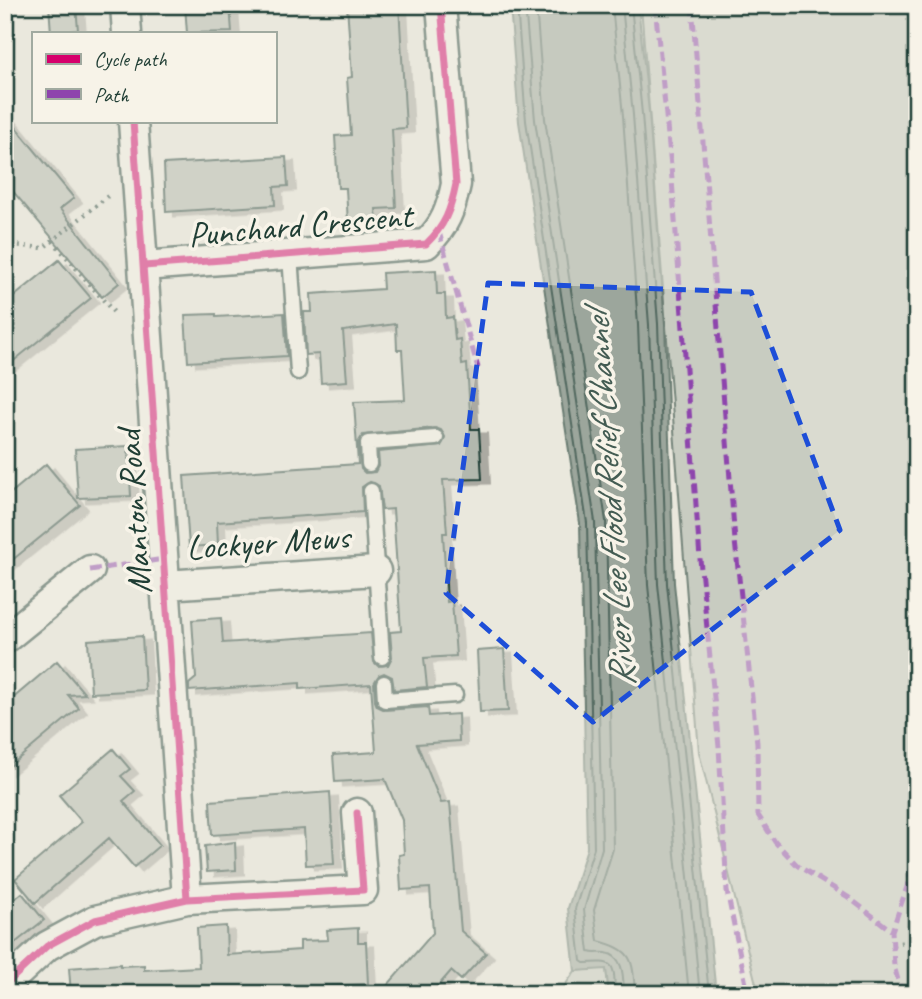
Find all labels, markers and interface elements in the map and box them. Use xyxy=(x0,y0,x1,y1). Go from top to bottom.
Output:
legend xyxy=(32,32,276,122)
text: Cycle path xyxy=(94,46,167,72)
text: Path xyxy=(94,82,130,108)
street label: Punchard Crescent xyxy=(186,193,417,257)
water label: River Lee Flood Relief Channel xyxy=(572,300,645,688)
street label: Manton Road xyxy=(105,423,162,596)
street label: Lockyer Mews xyxy=(185,514,354,570)

